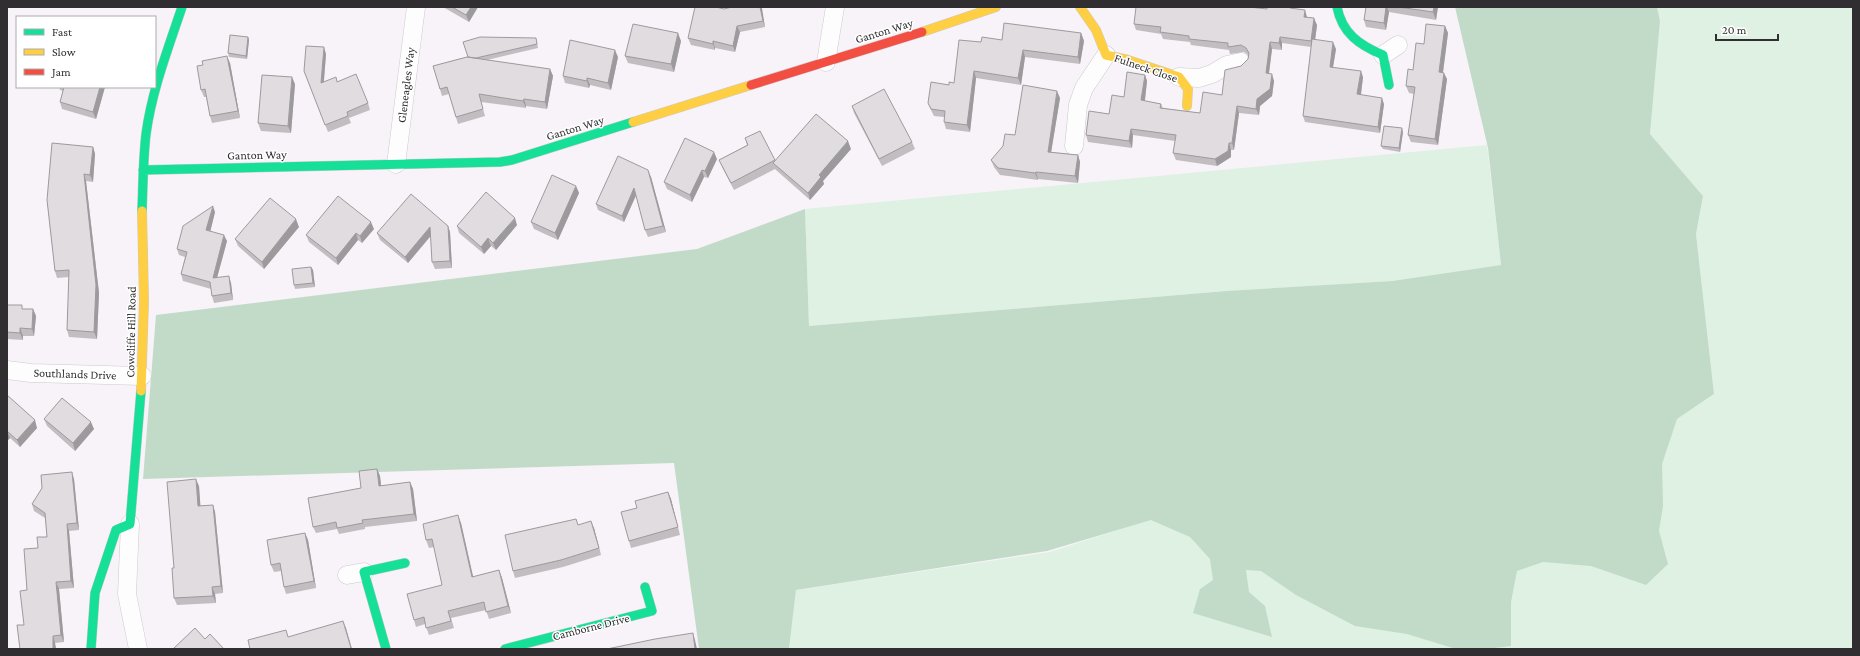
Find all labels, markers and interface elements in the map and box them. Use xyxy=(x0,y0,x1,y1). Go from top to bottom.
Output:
street label: Ganton Way xyxy=(853,15,915,46)
legend xyxy=(16,16,156,88)
scale bar xyxy=(1716,16,1778,42)
text: 20 m xyxy=(1722,23,1747,37)
text: Fast xyxy=(52,25,73,39)
text: Slow xyxy=(52,45,76,59)
street label: Gleneagles Way xyxy=(394,46,418,124)
street label: Fulneck Close xyxy=(1112,51,1180,85)
text: Jam xyxy=(51,65,71,79)
street label: Ganton Way xyxy=(544,112,606,143)
street label: Ganton Way xyxy=(227,147,287,163)
street label: Cowcliffe Hill Road xyxy=(123,286,139,378)
street label: Southlands Drive xyxy=(33,366,117,382)
street label: Camborne Drive xyxy=(551,611,631,643)

